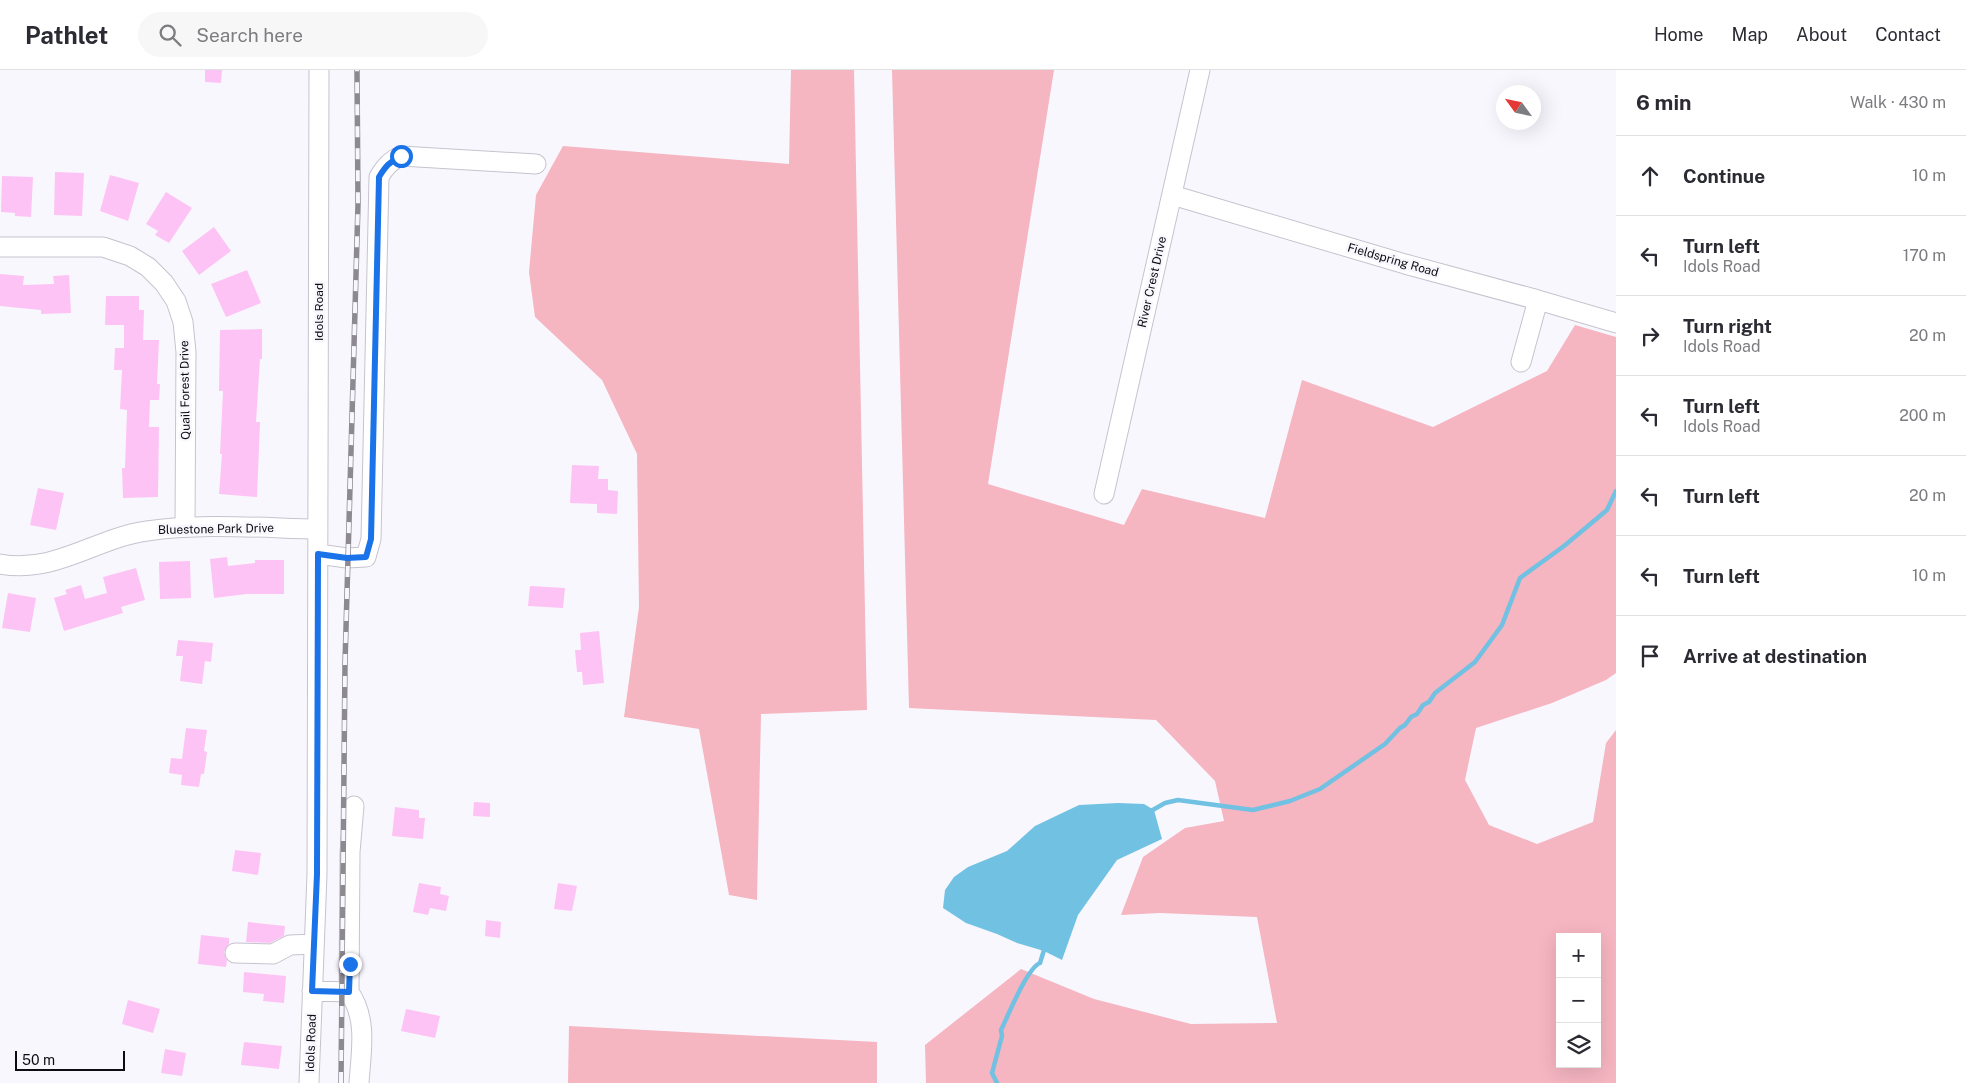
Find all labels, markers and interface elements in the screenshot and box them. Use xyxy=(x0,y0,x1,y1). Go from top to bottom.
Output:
search box xyxy=(138,12,488,57)
text: Pathlet xyxy=(25,21,108,49)
icon: search xyxy=(156,21,184,49)
text: Search here xyxy=(196,24,303,46)
text: Home xyxy=(1654,24,1704,45)
text: Map xyxy=(1732,24,1768,45)
text: About xyxy=(1796,24,1847,45)
text: Contact xyxy=(1875,24,1941,45)
north arrow xyxy=(1496,85,1541,130)
text: 6 min xyxy=(1636,90,1692,115)
text: Walk · 430 m xyxy=(1850,93,1946,112)
route start xyxy=(390,145,413,168)
icon: ahead xyxy=(1636,162,1664,190)
text: Continue xyxy=(1683,165,1765,187)
text: 10 m xyxy=(1912,166,1946,185)
street label: River Crest Drive xyxy=(1135,235,1169,329)
text: Turn left xyxy=(1683,235,1760,257)
street label: Fieldspring Road xyxy=(1346,240,1440,280)
icon: left xyxy=(1636,242,1664,270)
text: 170 m xyxy=(1903,246,1946,265)
text: Idols Road xyxy=(1683,257,1760,276)
street label: Idols Road xyxy=(312,283,326,341)
text: Turn right xyxy=(1683,315,1772,337)
icon: right xyxy=(1636,322,1664,350)
text: 20 m xyxy=(1909,326,1946,345)
text: Idols Road xyxy=(1683,337,1760,356)
street label: Quail Forest Drive xyxy=(177,340,193,440)
text: Turn left xyxy=(1683,395,1760,417)
icon: left xyxy=(1636,402,1664,430)
text: 200 m xyxy=(1899,406,1946,425)
text: Idols Road xyxy=(1683,417,1760,436)
icon: left xyxy=(1636,482,1664,510)
text: Turn left xyxy=(1683,485,1760,507)
text: 20 m xyxy=(1909,486,1946,505)
street label: Bluestone Park Drive xyxy=(158,521,274,537)
icon: left xyxy=(1636,562,1664,590)
text: Turn left xyxy=(1683,565,1760,587)
text: 10 m xyxy=(1912,566,1946,585)
icon: arrive xyxy=(1636,642,1664,670)
text: Arrive at destination xyxy=(1683,645,1867,667)
map controls xyxy=(1556,933,1601,1068)
button: + xyxy=(1556,933,1601,978)
route end xyxy=(339,953,362,976)
button: − xyxy=(1556,978,1601,1023)
street label: Idols Road xyxy=(303,1014,319,1072)
button: layers xyxy=(1556,1023,1601,1068)
scale bar xyxy=(15,1048,125,1071)
text: 50 m xyxy=(22,1052,55,1068)

